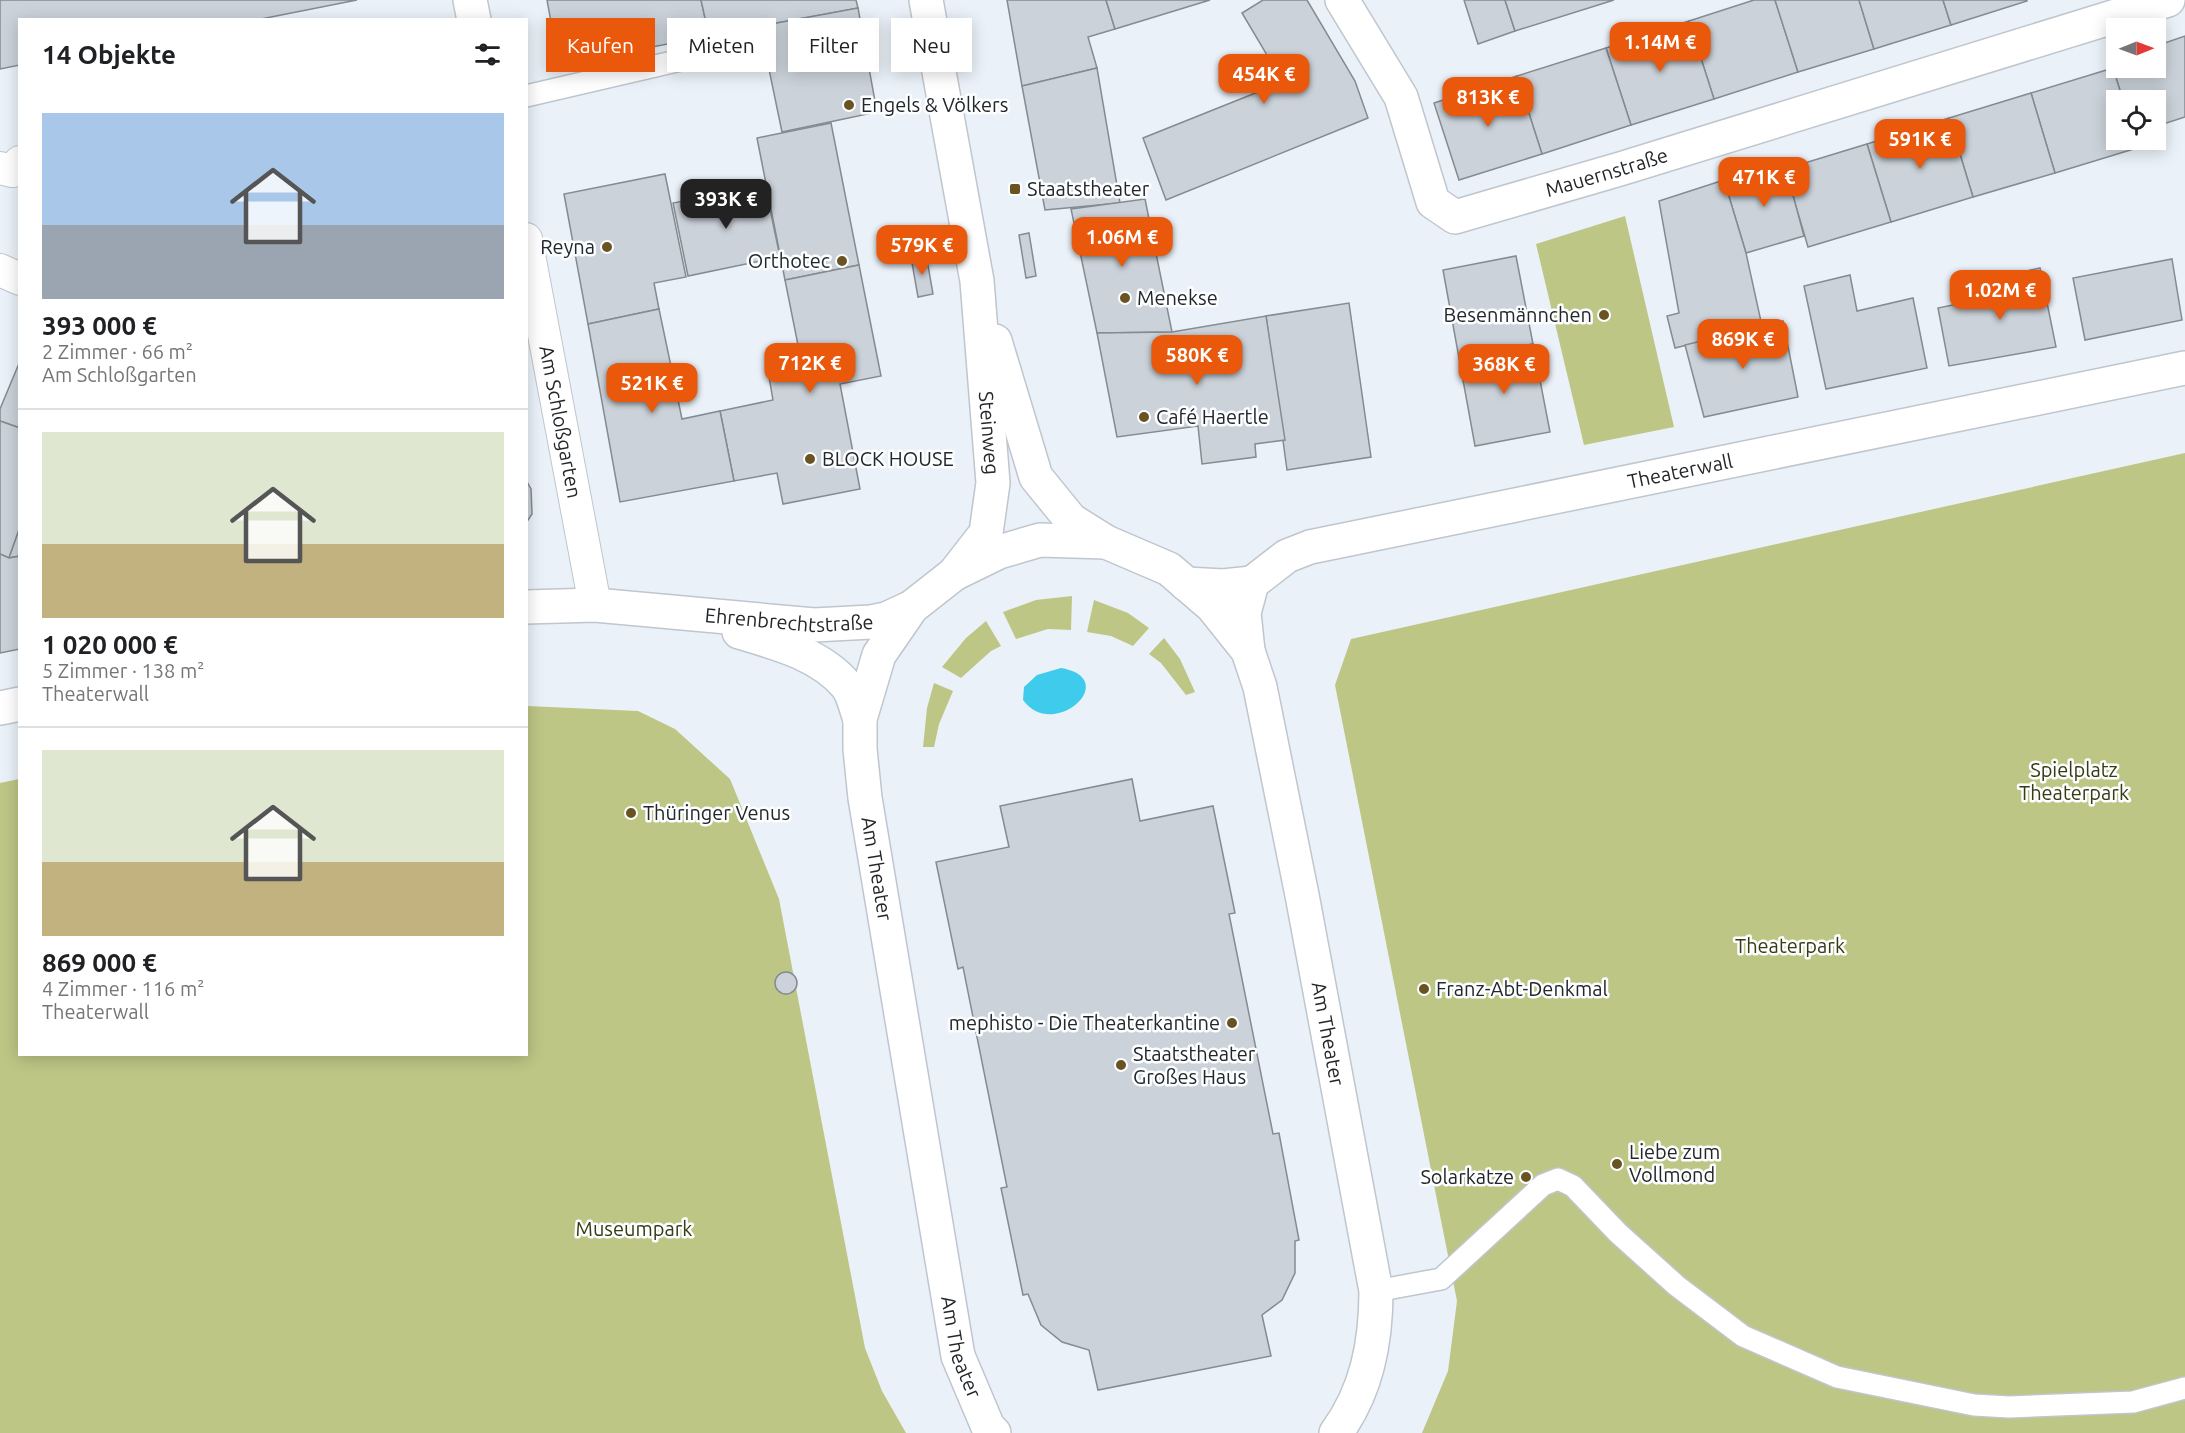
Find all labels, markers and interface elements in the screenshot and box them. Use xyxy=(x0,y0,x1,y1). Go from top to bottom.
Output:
chip: Kaufen xyxy=(546,18,655,72)
chip: Mieten xyxy=(667,18,776,72)
chip: Filter xyxy=(788,18,879,72)
chip: Neu xyxy=(891,18,972,72)
north arrow xyxy=(2106,18,2166,78)
map controls xyxy=(2106,18,2166,150)
pin: 1.14M € xyxy=(1605,22,1715,73)
text: 1.14M € xyxy=(1624,30,1696,53)
icon: filters xyxy=(471,38,504,71)
text: 14 Objekte xyxy=(42,40,176,69)
pin: 454K € xyxy=(1215,54,1313,105)
text: 454K € xyxy=(1232,62,1296,85)
pin: 813K € xyxy=(1439,77,1537,128)
text: 813K € xyxy=(1456,85,1520,108)
button: locate xyxy=(2106,90,2166,150)
place label: Engels & Völkers xyxy=(861,93,1008,116)
marker: Engels & Völkers xyxy=(842,98,856,112)
pin: 591K € xyxy=(1871,119,1969,170)
text: 591K € xyxy=(1888,127,1952,150)
street label: Mauernstraße xyxy=(1543,143,1671,201)
icon: home xyxy=(219,152,327,260)
pin: 471K € xyxy=(1715,157,1813,208)
text: 471K € xyxy=(1732,165,1796,188)
place label: Staatstheater xyxy=(1027,177,1150,200)
pin: 393K € xyxy=(677,179,775,230)
marker: Staatstheater xyxy=(1008,182,1022,196)
text: 393K € xyxy=(694,187,758,210)
pin: 1.06M € xyxy=(1067,217,1177,268)
pin: 579K € xyxy=(873,225,971,276)
text: 1.06M € xyxy=(1086,225,1158,248)
text: 579K € xyxy=(890,233,954,256)
place label: Reyna xyxy=(540,235,595,258)
marker: Reyna xyxy=(600,240,614,254)
place label: Orthotec xyxy=(748,249,830,272)
marker: Orthotec xyxy=(835,254,849,268)
pin: 1.02M € xyxy=(1945,270,2055,321)
text: 1.02M € xyxy=(1964,278,2036,301)
place label: Menekse xyxy=(1137,286,1218,309)
marker: Menekse xyxy=(1118,291,1132,305)
place label: Besenmännchen xyxy=(1444,303,1592,326)
marker: Besenmännchen xyxy=(1597,308,1611,322)
text: 393 000 € xyxy=(42,311,157,340)
pin: 869K € xyxy=(1694,319,1792,370)
text: 869K € xyxy=(1711,327,1775,350)
pin: 580K € xyxy=(1148,335,1246,386)
text: 2 Zimmer · 66 m² xyxy=(42,340,193,363)
pin: 712K € xyxy=(761,343,859,394)
text: 580K € xyxy=(1165,343,1229,366)
street label: Am Schloßgarten xyxy=(535,344,587,500)
pin: 368K € xyxy=(1455,344,1553,395)
text: 712K € xyxy=(778,351,842,374)
text: 368K € xyxy=(1472,352,1536,375)
text: Am Schloßgarten xyxy=(42,363,197,386)
pin: 521K € xyxy=(603,363,701,414)
text: 521K € xyxy=(620,371,684,394)
street label: Steinweg xyxy=(975,390,1004,476)
place label: Café Haertle xyxy=(1156,405,1269,428)
marker: Café Haertle xyxy=(1137,410,1151,424)
place label: BLOCK HOUSE xyxy=(822,447,954,470)
street label: Theaterwall xyxy=(1625,449,1735,493)
marker: BLOCK HOUSE xyxy=(803,452,817,466)
icon: home xyxy=(219,471,327,579)
street label: Ehrenbrechtstraße xyxy=(704,603,874,636)
text: 1 020 000 € xyxy=(42,630,178,659)
text: 5 Zimmer · 138 m² xyxy=(42,659,204,682)
text: Theaterwall xyxy=(42,682,149,705)
park label: Spielplatz Theaterpark xyxy=(2019,758,2129,804)
icon: home xyxy=(219,789,327,897)
place label: Thüringer Venus xyxy=(643,801,790,824)
marker: Thüringer Venus xyxy=(624,806,638,820)
street label: Am Theater xyxy=(857,815,897,923)
park label: Theaterpark xyxy=(1735,934,1845,957)
text: 869 000 € xyxy=(42,948,157,977)
text: 4 Zimmer · 116 m² xyxy=(42,977,204,1000)
place label: Franz-Abt-Denkmal xyxy=(1436,977,1608,1000)
street label: Am Theater xyxy=(1307,980,1349,1088)
marker: Franz-Abt-Denkmal xyxy=(1417,982,1431,996)
text: Theaterwall xyxy=(42,1000,149,1023)
place label: mephisto - Die Theaterkantine xyxy=(949,1011,1220,1034)
marker: mephisto - Die Theaterkantine xyxy=(1225,1016,1239,1030)
place label: Staatstheater Großes Haus xyxy=(1133,1042,1256,1088)
marker: Staatstheater Großes Haus xyxy=(1114,1058,1128,1072)
place label: Liebe zum Vollmond xyxy=(1629,1140,1720,1186)
marker: Liebe zum Vollmond xyxy=(1610,1157,1624,1171)
place label: Solarkatze xyxy=(1420,1165,1514,1188)
marker: Solarkatze xyxy=(1519,1170,1533,1184)
park label: Museumpark xyxy=(576,1217,692,1240)
street label: Am Theater xyxy=(937,1294,987,1402)

